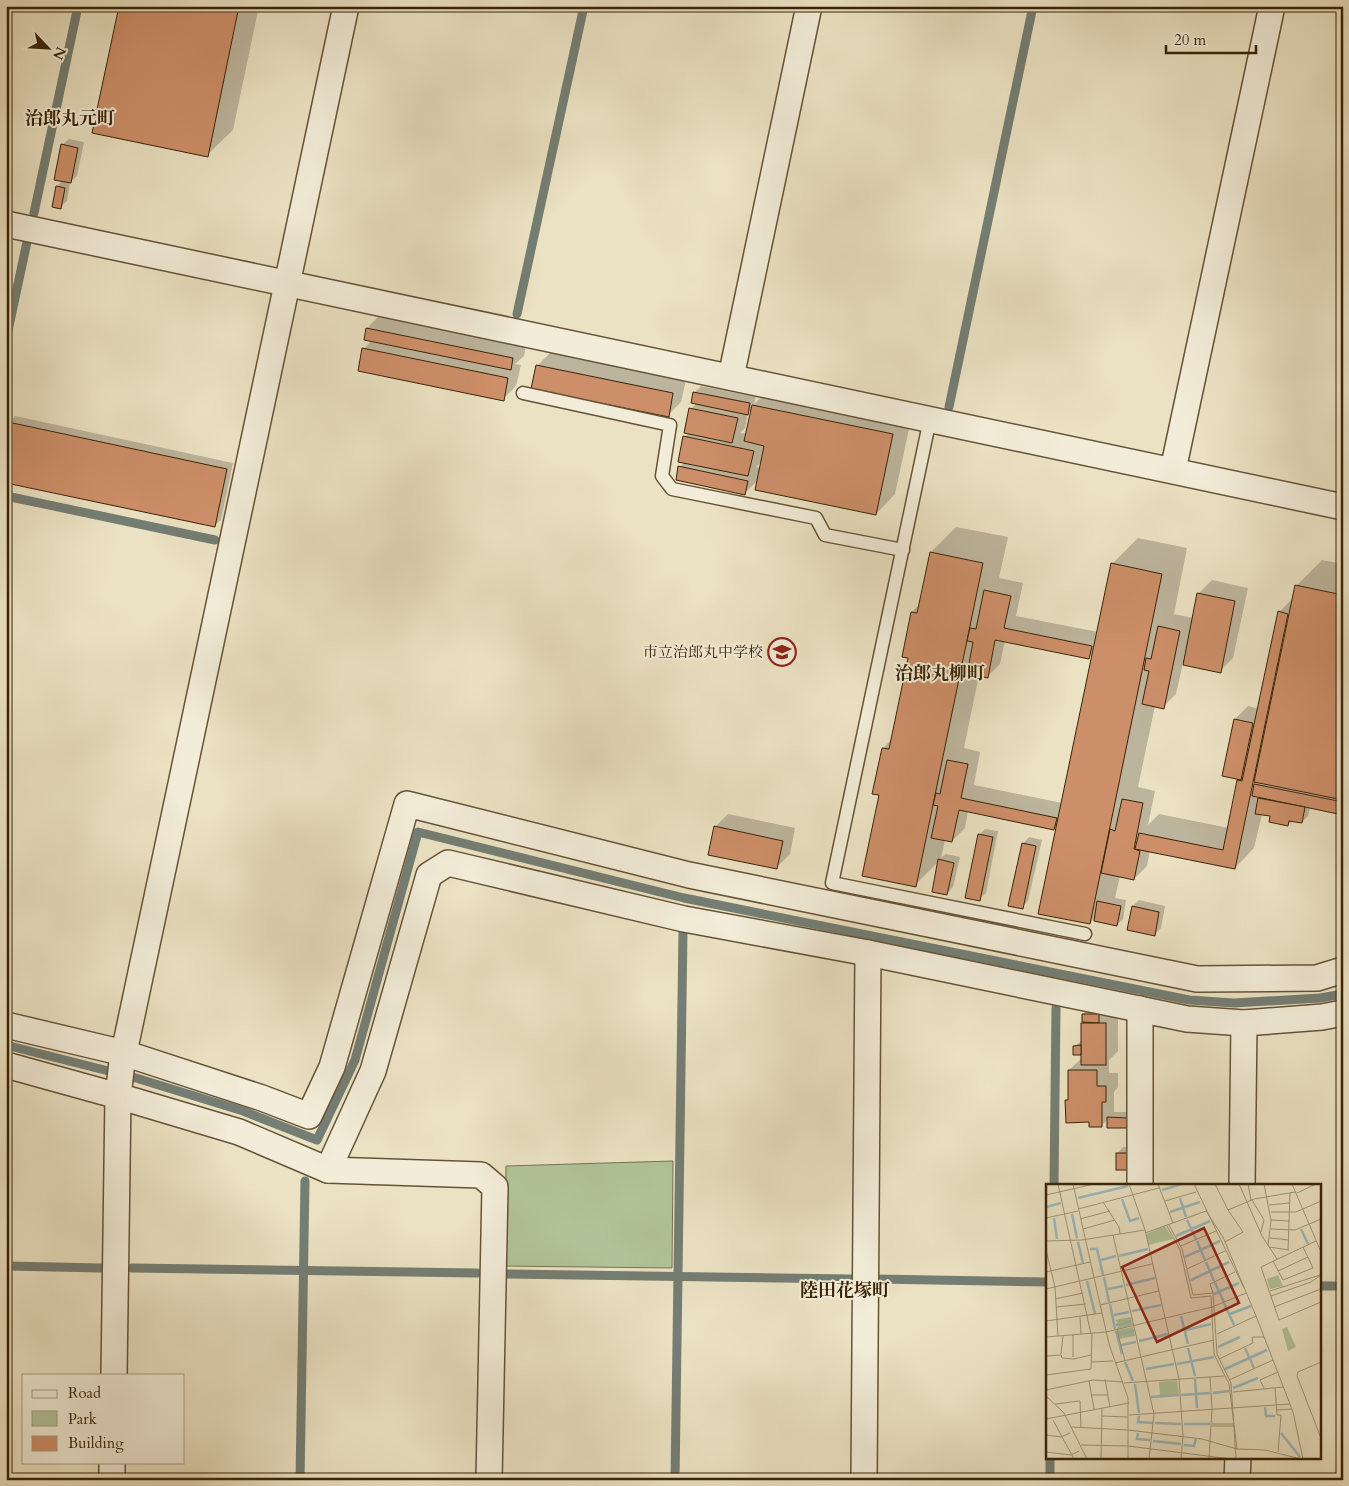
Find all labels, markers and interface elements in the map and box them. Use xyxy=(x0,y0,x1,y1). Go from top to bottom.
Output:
north arrow xyxy=(22,22,72,72)
scale bar xyxy=(1166,22,1256,54)
text: 20 m xyxy=(1174,30,1206,50)
text: N xyxy=(48,44,71,63)
district label: 治郎丸元町 xyxy=(25,106,115,131)
school or university icon: 市立治郎丸中学校 xyxy=(767,637,797,667)
place label: 市立治郎丸中学校 xyxy=(643,642,763,662)
district label: 治郎丸柳町 xyxy=(895,661,985,686)
inset map xyxy=(1046,1184,1322,1458)
district label: 陸田花塚町 xyxy=(800,1278,890,1303)
legend xyxy=(22,1374,185,1464)
text: Road xyxy=(68,1383,101,1403)
text: Park xyxy=(68,1409,97,1429)
text: Building xyxy=(68,1433,124,1453)

